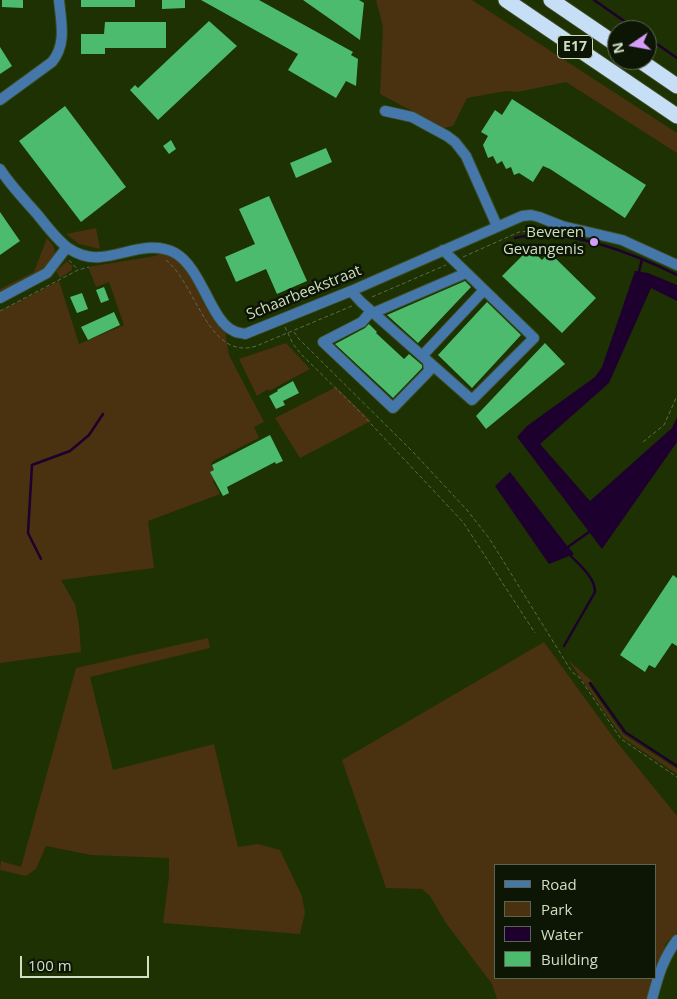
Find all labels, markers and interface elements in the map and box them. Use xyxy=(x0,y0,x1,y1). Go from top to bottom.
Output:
north arrow xyxy=(607,20,657,70)
road number: E17 xyxy=(558,36,592,58)
text: N xyxy=(607,40,628,56)
place label: Beveren Gevangenis xyxy=(503,224,584,259)
marker: Beveren Gevangenis xyxy=(588,236,600,248)
street label: Schaarbeekstraat xyxy=(244,262,364,324)
legend xyxy=(494,864,657,979)
text: Road xyxy=(541,874,577,894)
text: Park xyxy=(541,899,572,919)
text: Water xyxy=(541,924,583,944)
scale bar xyxy=(22,946,151,978)
text: Building xyxy=(541,949,598,969)
text: 100 m xyxy=(28,955,72,975)

